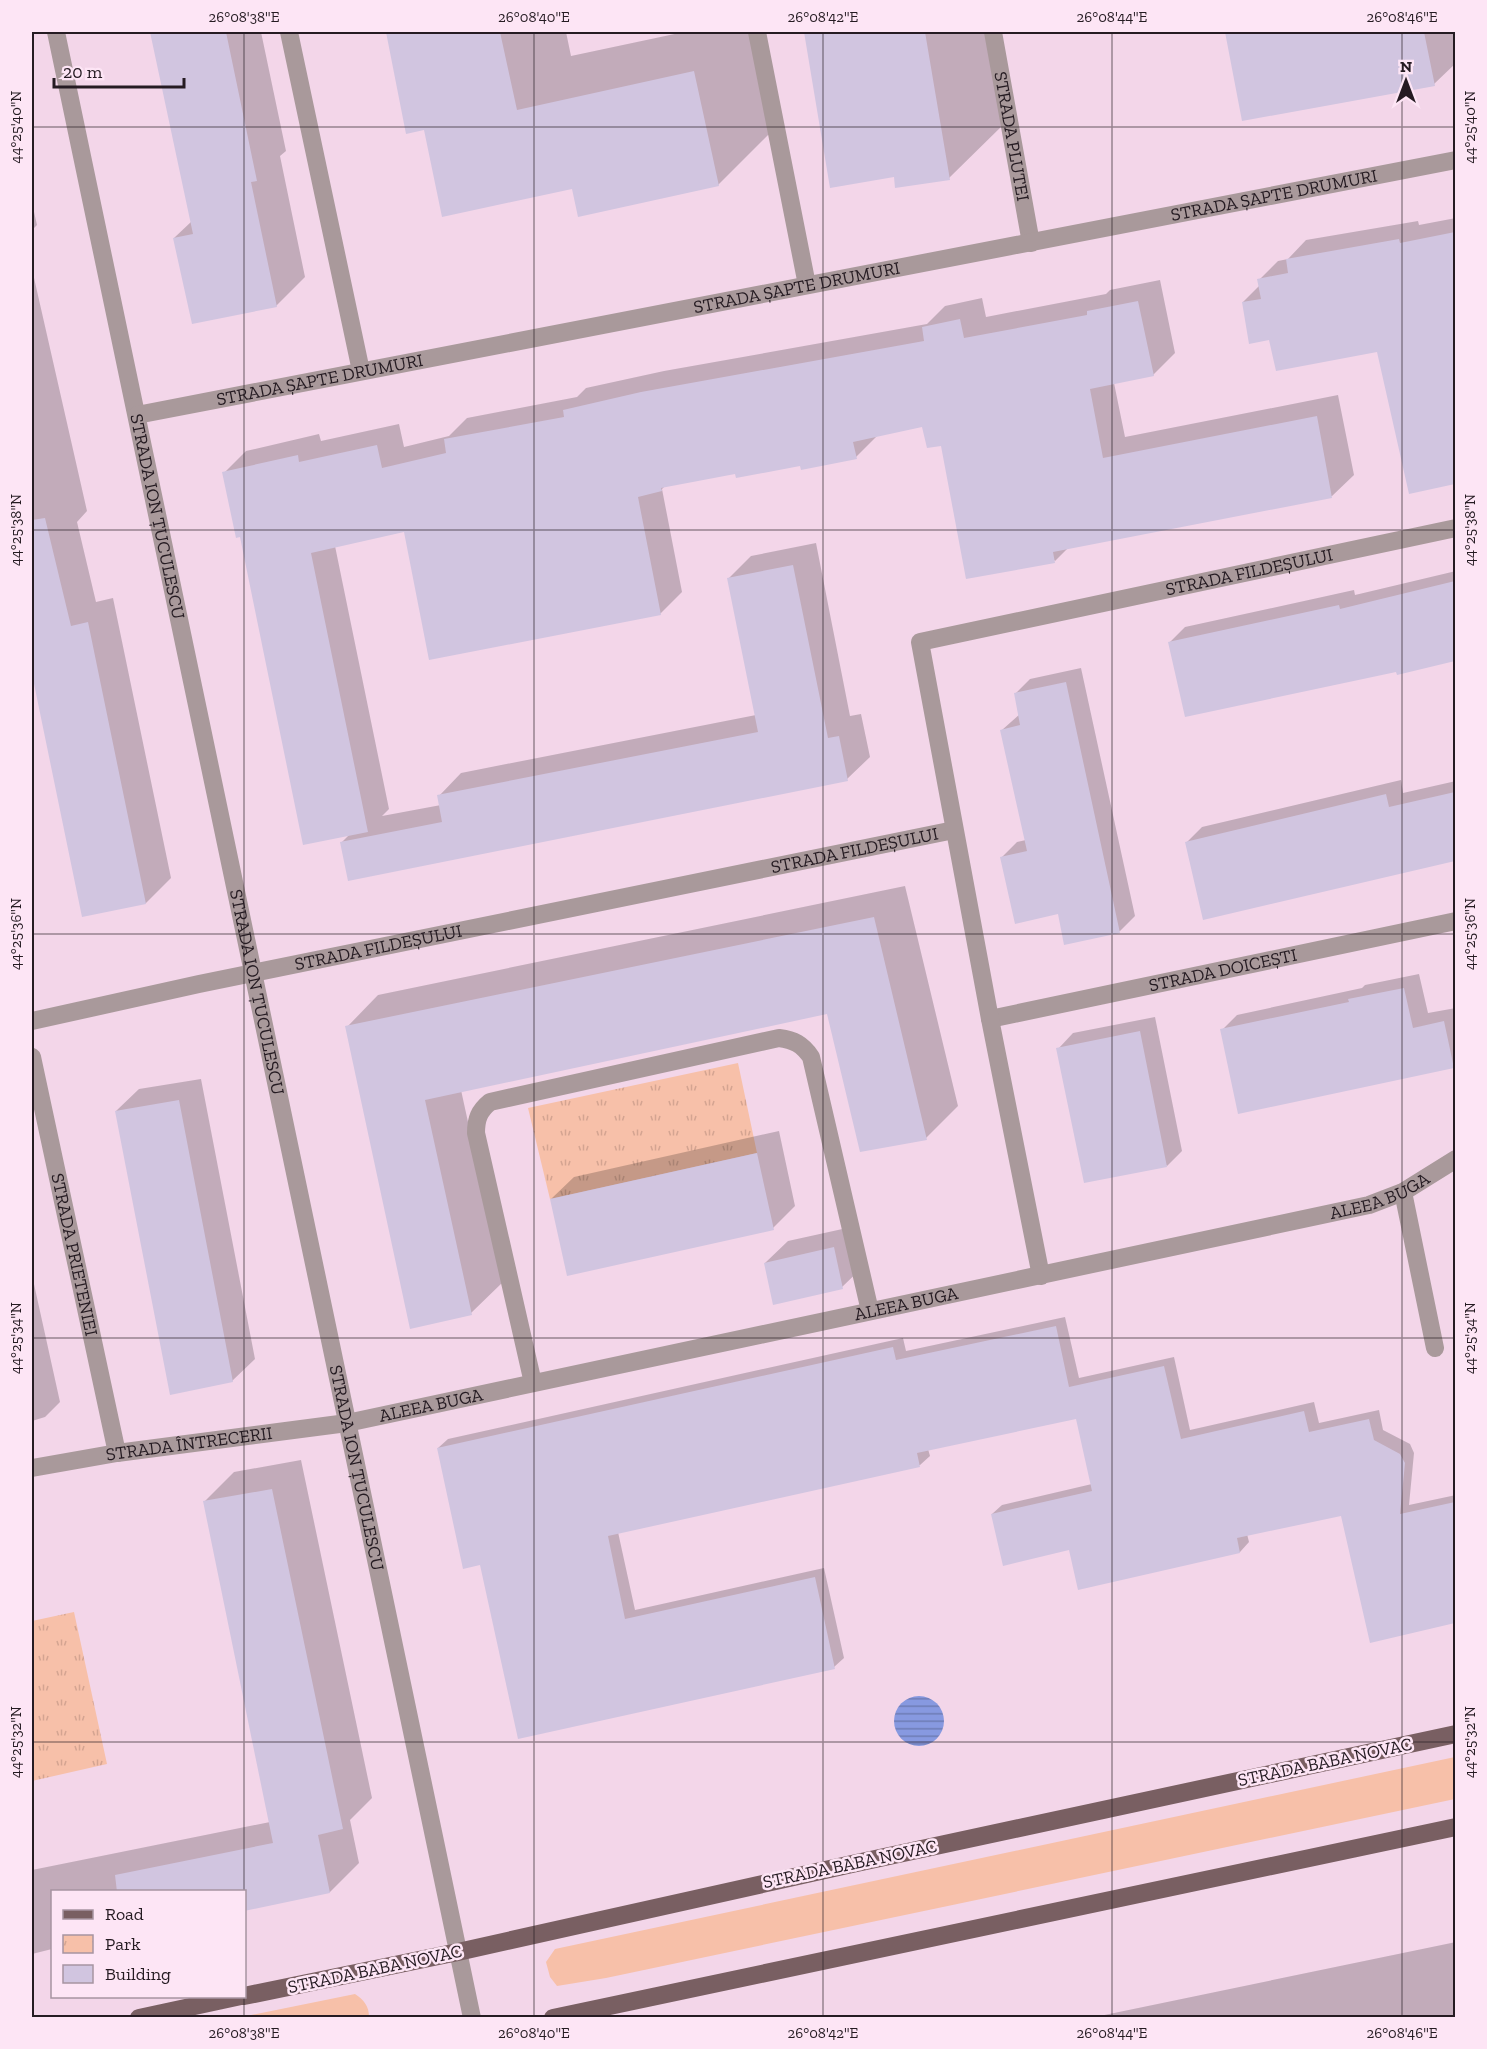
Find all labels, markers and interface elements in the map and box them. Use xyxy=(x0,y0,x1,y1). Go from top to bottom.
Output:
text: 26°08'38"E xyxy=(209,8,280,26)
text: 26°08'40"E xyxy=(498,8,570,26)
text: 26°08'42"E xyxy=(788,8,859,26)
text: 26°08'44"E xyxy=(1077,8,1148,26)
text: 26°08'46"E xyxy=(1366,8,1438,26)
scale bar xyxy=(54,51,184,89)
north arrow xyxy=(1376,51,1436,111)
text: N xyxy=(1400,57,1412,76)
text: 20 m xyxy=(63,61,103,83)
street label: STRADA PLUTEI xyxy=(989,70,1034,203)
text: 44°25'40"N xyxy=(7,91,25,163)
text: 44°25'40"N xyxy=(1461,91,1479,163)
street label: STRADA ȘAPTE DRUMURI xyxy=(1169,164,1379,226)
street label: STRADA ȘAPTE DRUMURI xyxy=(692,257,902,318)
street label: STRADA ȘAPTE DRUMURI xyxy=(214,349,425,410)
street label: STRADA ION ȚUCULESCU xyxy=(125,412,190,621)
text: 44°25'38"N xyxy=(7,494,25,566)
text: 44°25'38"N xyxy=(1461,494,1479,566)
street label: STRADA FILDEȘULUI xyxy=(1164,543,1335,600)
street label: STRADA FILDEȘULUI xyxy=(769,822,940,878)
street label: STRADA ION ȚUCULESCU xyxy=(225,887,289,1097)
text: 44°25'36"N xyxy=(7,898,25,970)
text: 44°25'36"N xyxy=(1461,898,1479,970)
street label: STRADA FILDEȘULUI xyxy=(293,920,464,975)
street label: STRADA DOICEȘTI xyxy=(1147,944,1299,996)
street label: ALEEA BUGA xyxy=(1328,1167,1434,1224)
street label: STRADA PRIETENIEI xyxy=(46,1171,103,1338)
street label: ALEEA BUGA xyxy=(852,1282,960,1325)
text: 44°25'34"N xyxy=(7,1302,25,1374)
text: 44°25'34"N xyxy=(1461,1302,1479,1374)
street label: STRADA ION ȚUCULESCU xyxy=(325,1363,389,1573)
street label: ALEEA BUGA xyxy=(377,1383,485,1427)
street label: STRADA ÎNTRECERII xyxy=(104,1422,274,1466)
text: 44°25'32"N xyxy=(7,1706,25,1778)
text: 44°25'32"N xyxy=(1461,1706,1479,1778)
street label: STRADA BABA NOVAC xyxy=(1236,1733,1414,1791)
street label: STRADA BABA NOVAC xyxy=(761,1835,939,1893)
legend xyxy=(51,1890,246,1998)
text: Road xyxy=(105,1903,144,1925)
text: Park xyxy=(105,1933,141,1955)
street label: STRADA BABA NOVAC xyxy=(286,1940,464,1998)
text: Building xyxy=(105,1963,171,1985)
text: 26°08'38"E xyxy=(209,2024,280,2042)
text: 26°08'40"E xyxy=(498,2024,570,2042)
text: 26°08'42"E xyxy=(788,2024,859,2042)
text: 26°08'44"E xyxy=(1077,2024,1148,2042)
text: 26°08'46"E xyxy=(1366,2024,1438,2042)

